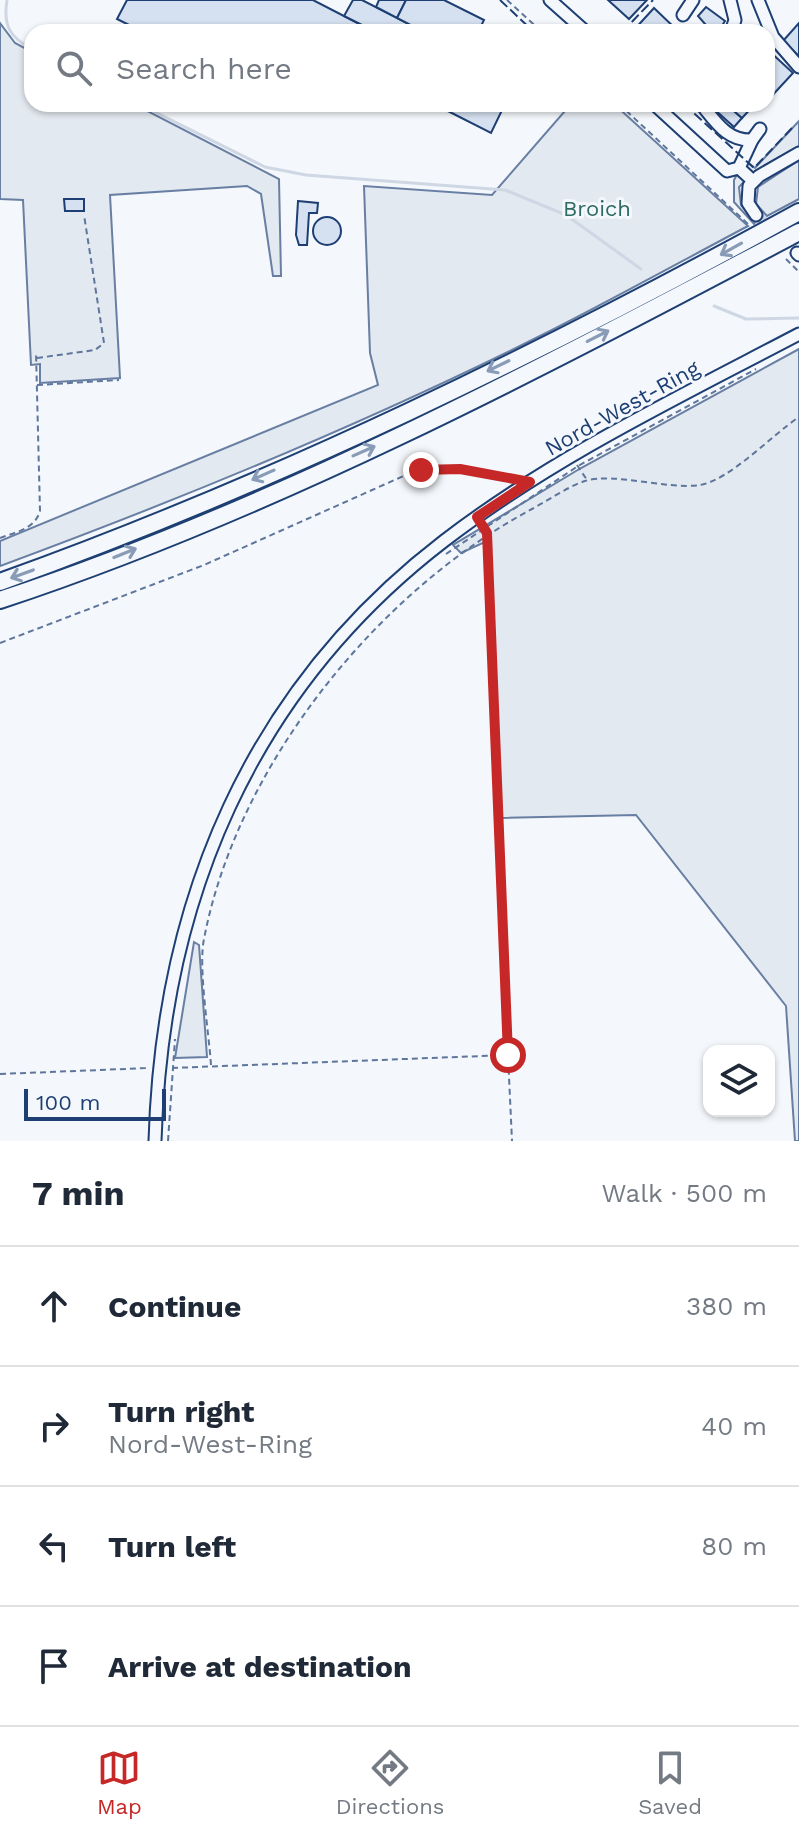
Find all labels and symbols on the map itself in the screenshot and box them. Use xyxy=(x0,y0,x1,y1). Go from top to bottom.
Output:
park label: Broich xyxy=(563,196,631,221)
one-way arrow xyxy=(719,242,743,258)
one-way arrow xyxy=(585,328,609,343)
street label: Nord-West-Ring xyxy=(540,355,704,461)
one-way arrow xyxy=(487,359,511,375)
one-way arrow xyxy=(352,443,376,458)
route end xyxy=(403,452,439,488)
one-way arrow xyxy=(251,469,275,484)
one-way arrow xyxy=(112,545,137,560)
one-way arrow xyxy=(10,568,35,582)
route start xyxy=(490,1037,526,1073)
scale bar xyxy=(24,1085,166,1121)

